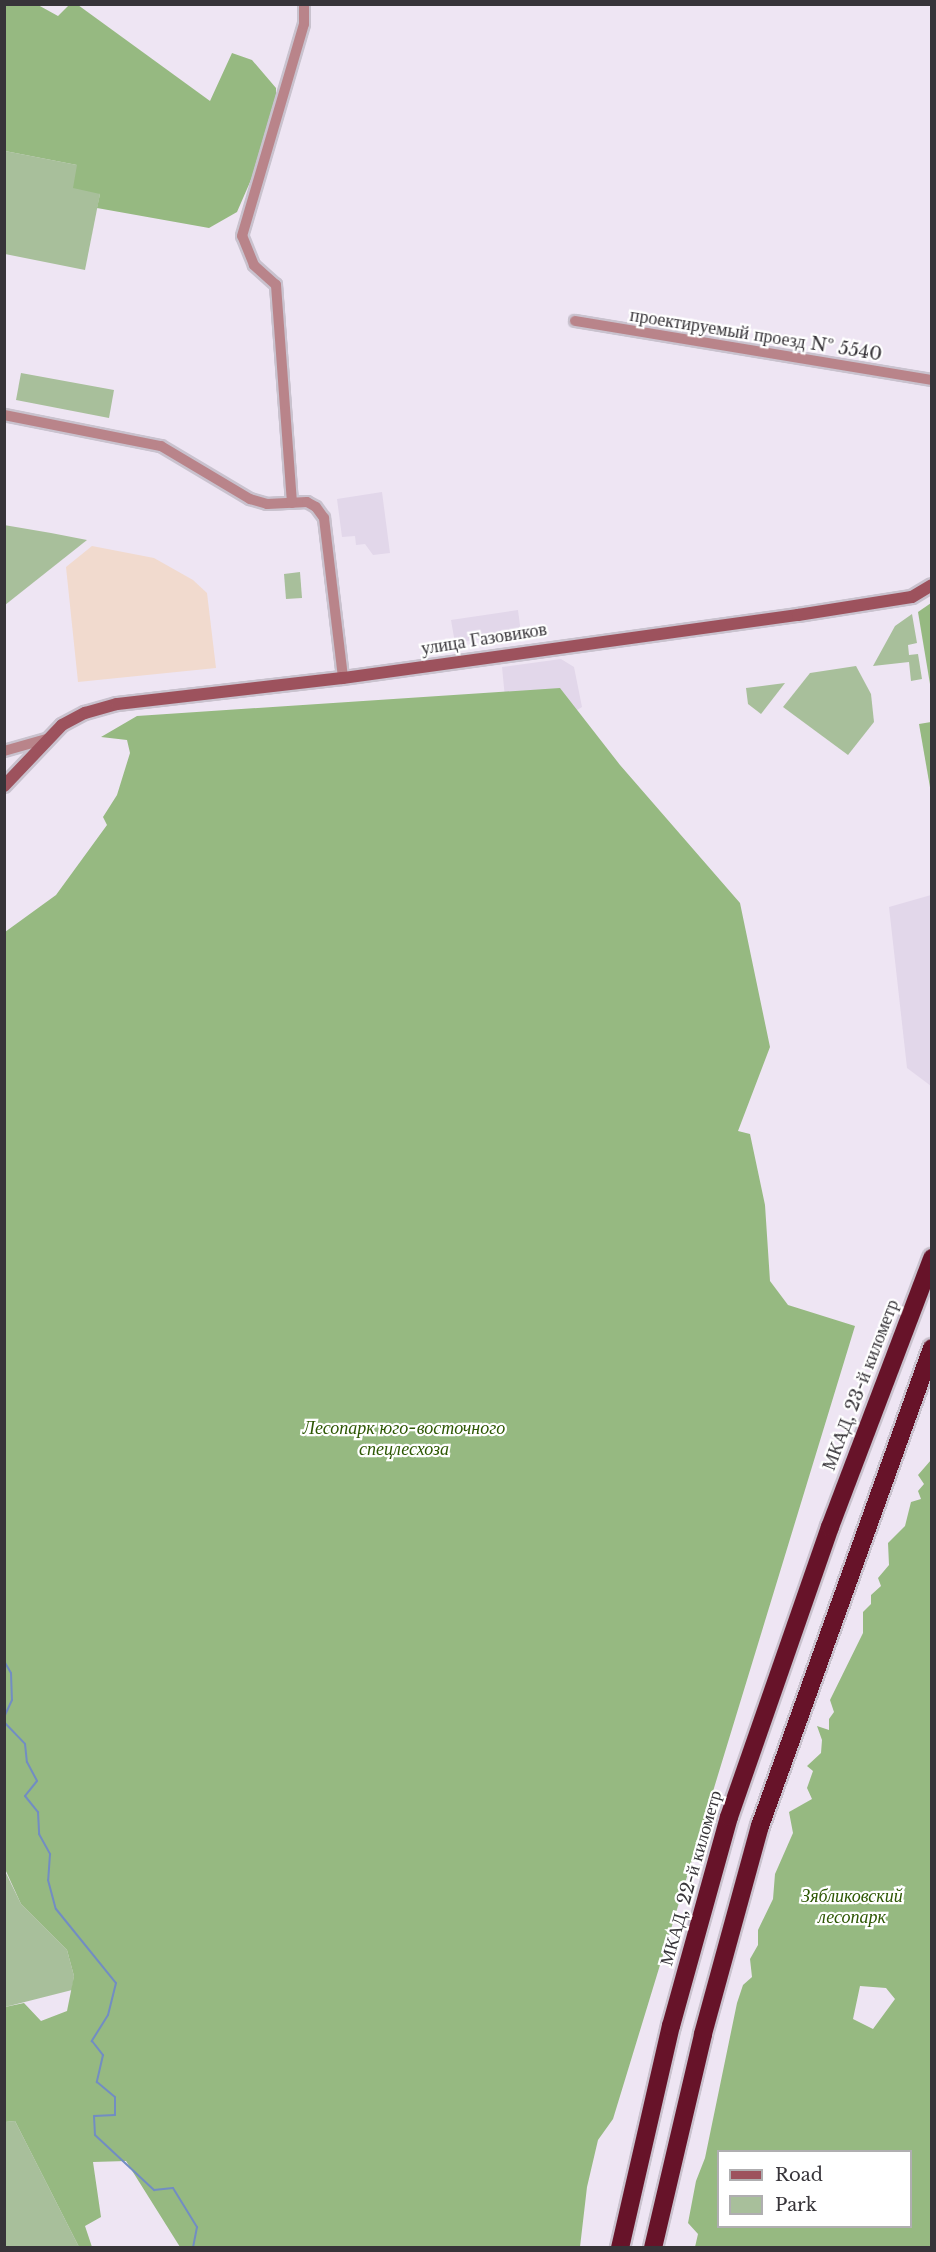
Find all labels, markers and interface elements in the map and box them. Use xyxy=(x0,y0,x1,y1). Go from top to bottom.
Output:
street label: проектируемый проезд № 5540 xyxy=(628,304,884,366)
street label: улица Газовиков xyxy=(420,618,548,660)
street label: МКАД, 23-й километр xyxy=(818,1297,904,1473)
park label: Лесопарк юго-восточного спецлесхоза xyxy=(303,1418,505,1460)
street label: МКАД, 22-й километр xyxy=(656,1788,726,1968)
park label: Зябликовский лесопарк xyxy=(801,1886,903,1928)
legend xyxy=(717,2150,912,2228)
text: Road xyxy=(775,2164,823,2186)
text: Park xyxy=(775,2194,817,2216)

